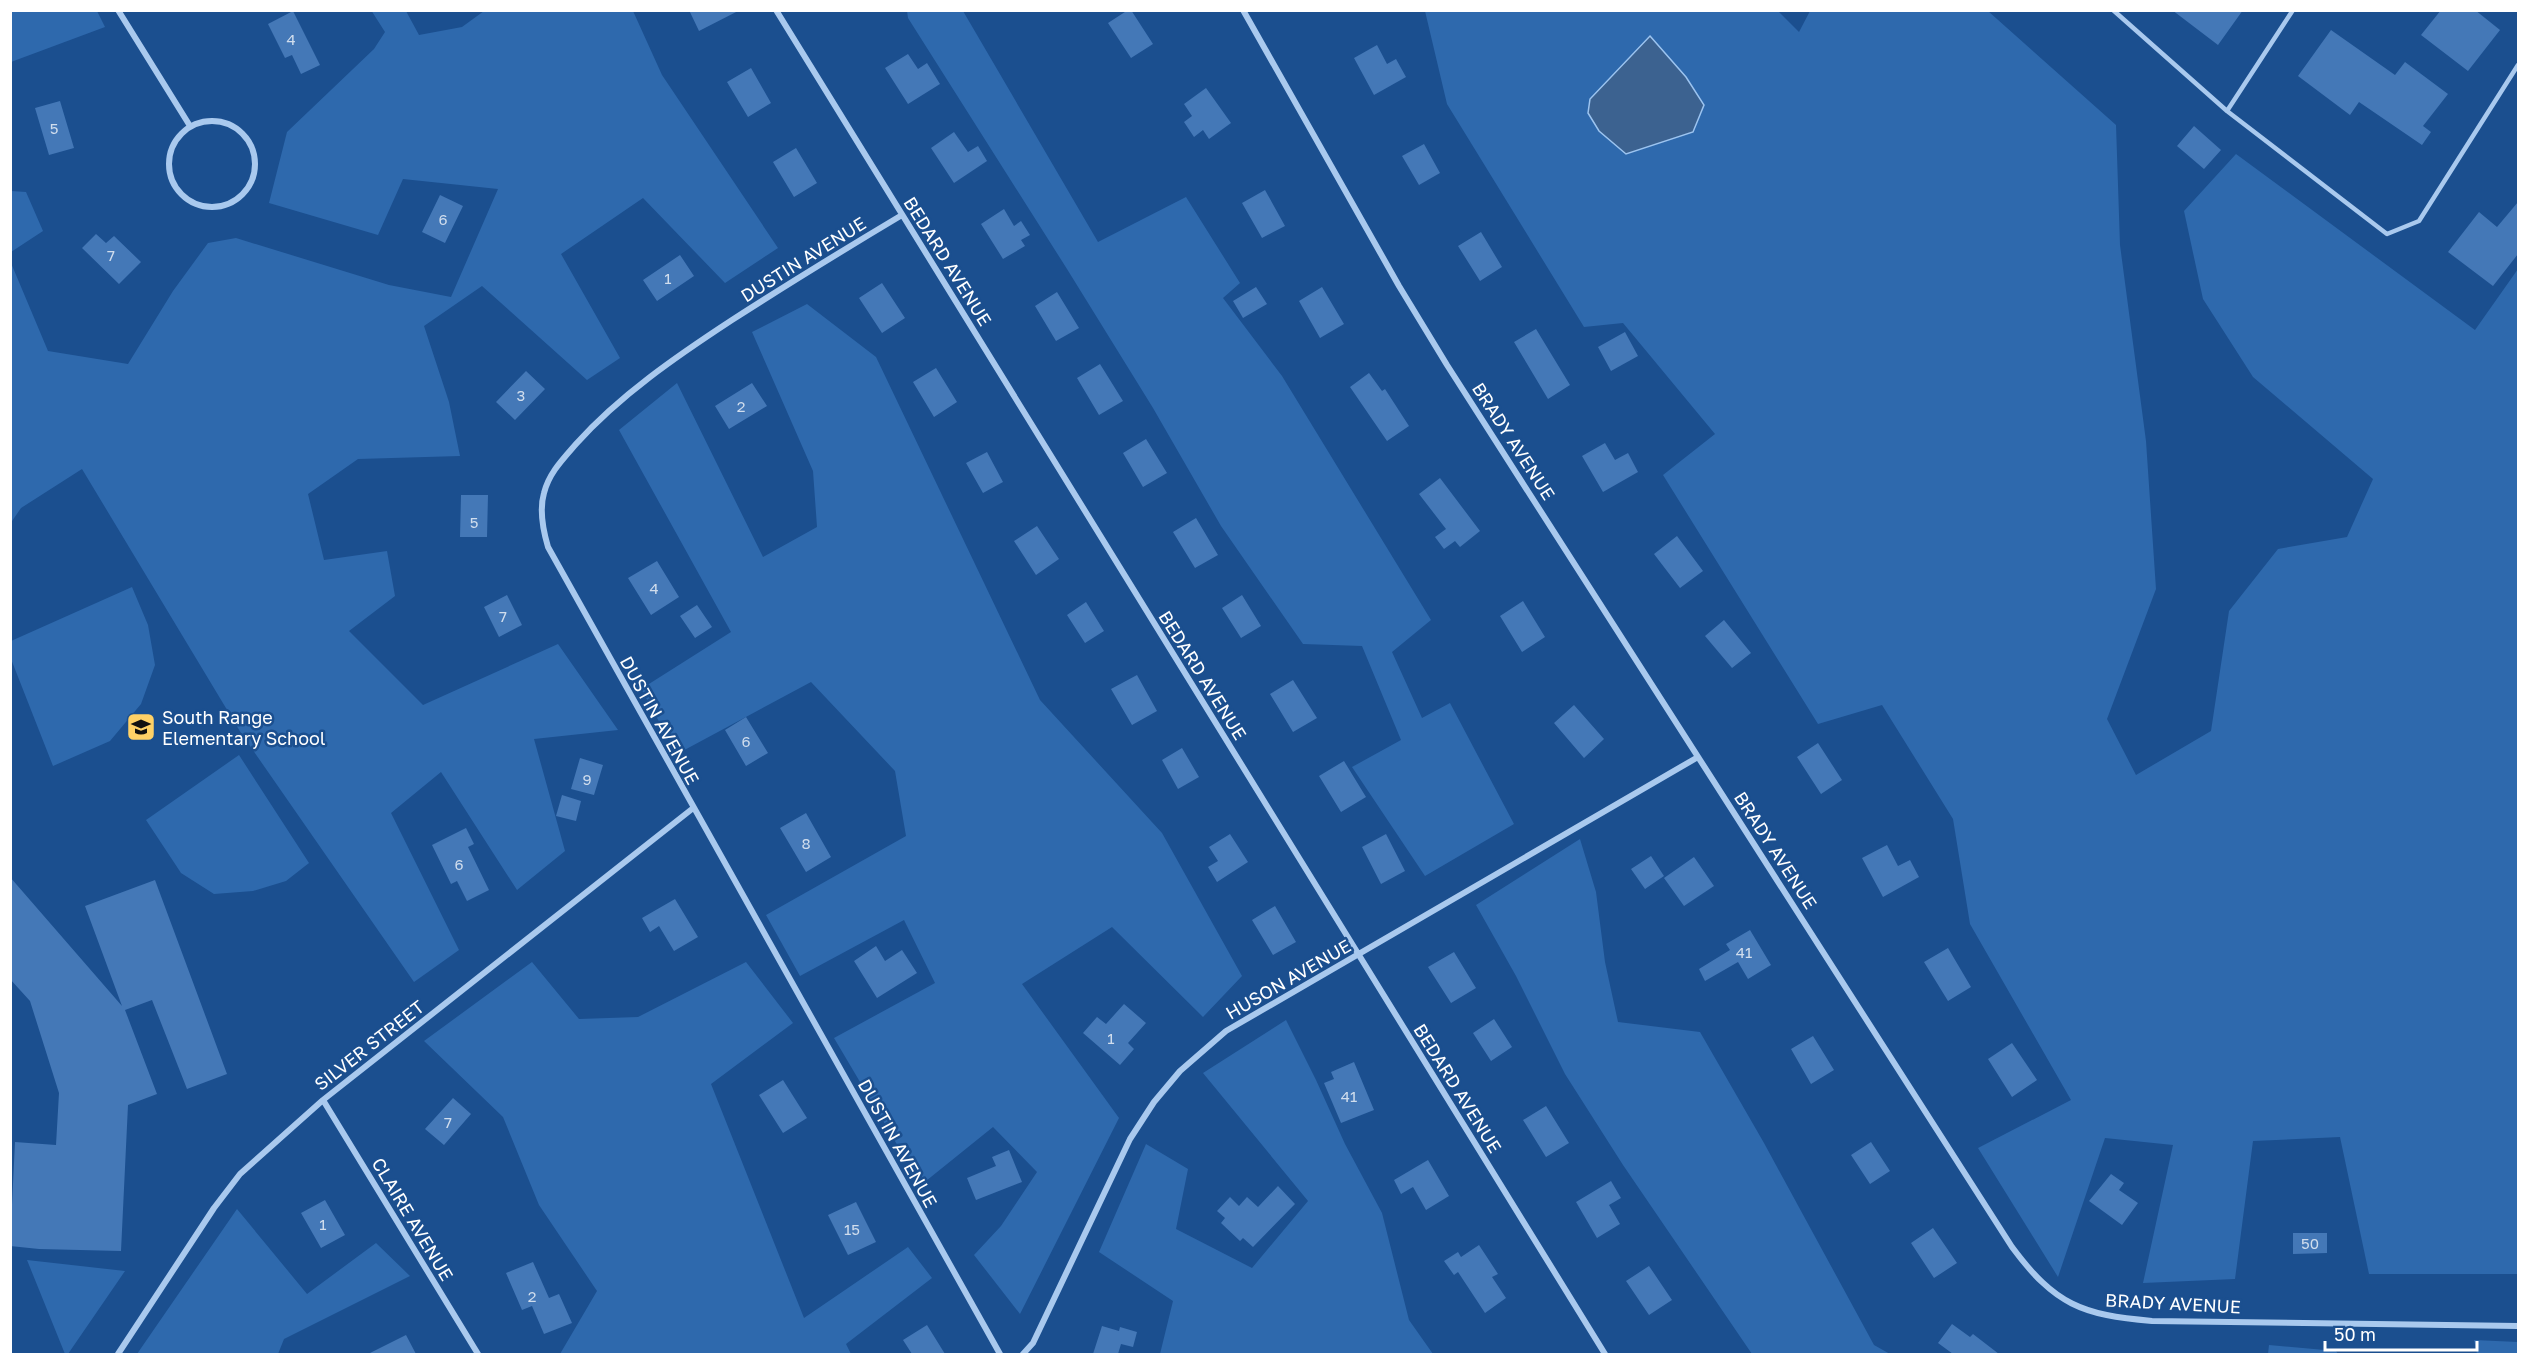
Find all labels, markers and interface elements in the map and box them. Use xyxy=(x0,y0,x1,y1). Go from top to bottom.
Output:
house number: 4 xyxy=(286,30,296,48)
house number: 5 xyxy=(50,119,58,137)
street label: BEDARD AVENUE xyxy=(899,192,997,330)
house number: 6 xyxy=(438,210,448,228)
street label: DUSTIN AVENUE xyxy=(736,212,870,306)
house number: 7 xyxy=(107,246,115,264)
house number: 1 xyxy=(664,269,672,287)
street label: BRADY AVENUE xyxy=(1468,378,1560,504)
house number: 3 xyxy=(517,386,525,404)
house number: 2 xyxy=(737,397,745,415)
house number: 5 xyxy=(470,513,478,531)
house number: 4 xyxy=(649,579,659,597)
street label: BEDARD AVENUE xyxy=(1154,606,1252,744)
house number: 7 xyxy=(499,607,507,625)
street label: DUSTIN AVENUE xyxy=(616,652,704,788)
place label: South Range Elementary School xyxy=(162,706,326,749)
school or university icon: South Range Elementary School xyxy=(125,711,157,743)
house number: 6 xyxy=(741,732,751,750)
house number: 9 xyxy=(582,770,592,788)
street label: BRADY AVENUE xyxy=(1730,787,1822,913)
house number: 8 xyxy=(801,834,811,852)
house number: 6 xyxy=(454,855,464,873)
street label: HUSON AVENUE xyxy=(1221,934,1355,1024)
house number: 41 xyxy=(1736,943,1752,961)
street label: SILVER STREET xyxy=(310,995,428,1095)
street label: BEDARD AVENUE xyxy=(1409,1019,1507,1157)
house number: 1 xyxy=(1107,1029,1115,1047)
street label: DUSTIN AVENUE xyxy=(854,1075,942,1211)
house number: 41 xyxy=(1341,1087,1357,1105)
house number: 7 xyxy=(444,1113,452,1131)
street label: CLAIRE AVENUE xyxy=(368,1153,458,1285)
house number: 1 xyxy=(319,1215,327,1233)
house number: 15 xyxy=(844,1220,860,1238)
house number: 50 xyxy=(2301,1234,2319,1252)
house number: 2 xyxy=(528,1287,536,1305)
street label: BRADY AVENUE xyxy=(2105,1288,2241,1318)
scale bar xyxy=(2325,1314,2476,1352)
text: 50 m xyxy=(2334,1323,2376,1345)

